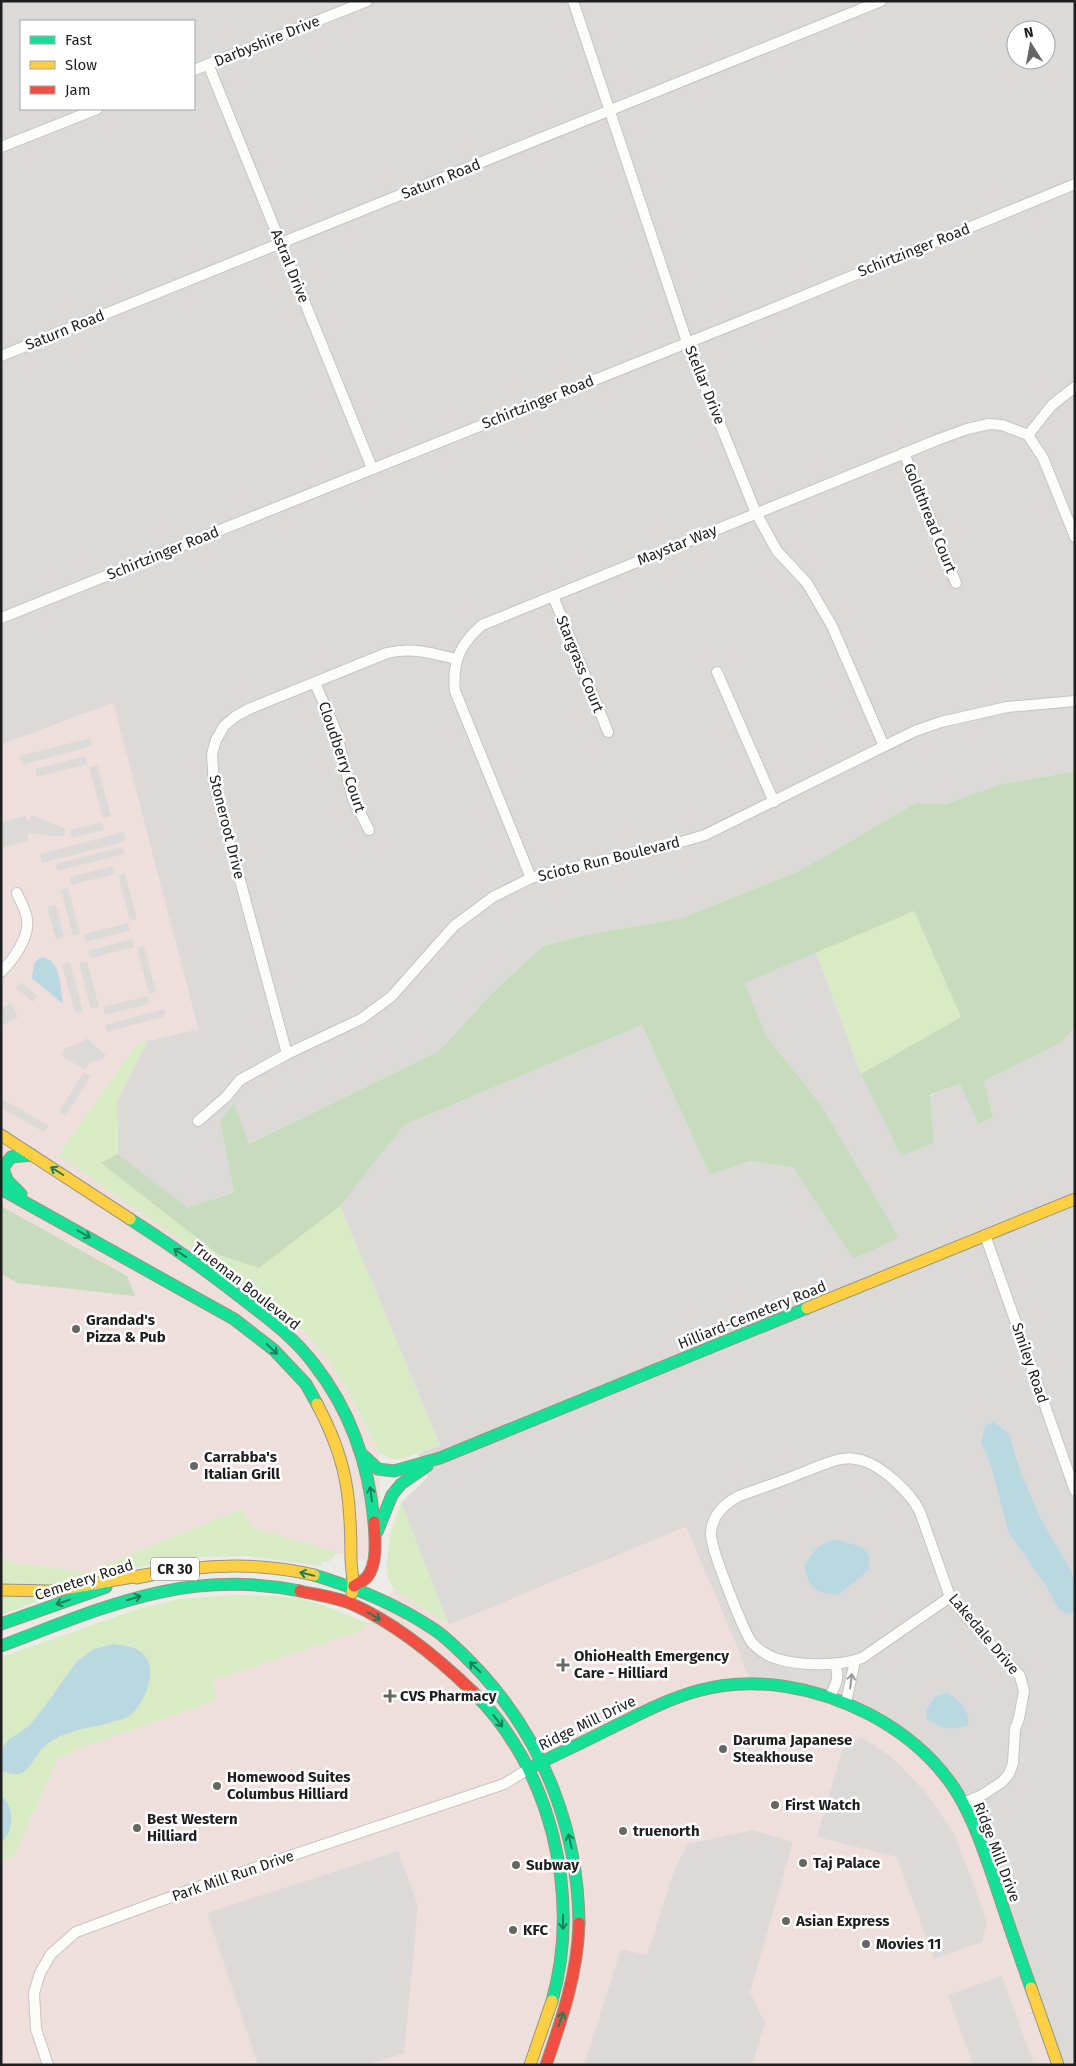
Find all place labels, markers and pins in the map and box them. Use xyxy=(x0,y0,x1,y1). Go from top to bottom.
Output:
place label: Grandad's Pizza & Pub xyxy=(86,1311,166,1346)
marker: Grandad's Pizza & Pub xyxy=(70,1323,82,1335)
place label: Carrabba's Italian Grill xyxy=(204,1448,281,1483)
marker: Carrabba's Italian Grill xyxy=(188,1460,200,1472)
place label: OhioHealth Emergency Care - Hilliard xyxy=(574,1647,729,1682)
marker: OhioHealth Emergency Care - Hilliard xyxy=(556,1658,570,1672)
place label: CVS Pharmacy xyxy=(400,1687,497,1705)
marker: CVS Pharmacy xyxy=(384,1690,396,1702)
place label: Daruma Japanese Steakhouse xyxy=(733,1731,852,1766)
marker: Daruma Japanese Steakhouse xyxy=(717,1743,729,1755)
place label: Homewood Suites Columbus Hilliard xyxy=(227,1768,350,1803)
marker: Homewood Suites Columbus Hilliard xyxy=(211,1780,223,1792)
place label: First Watch xyxy=(785,1796,860,1814)
marker: First Watch xyxy=(769,1799,781,1811)
place label: Best Western Hilliard xyxy=(147,1810,238,1845)
marker: Best Western Hilliard xyxy=(131,1822,143,1834)
place label: truenorth xyxy=(633,1822,700,1840)
marker: truenorth xyxy=(617,1825,629,1837)
place label: Taj Palace xyxy=(813,1854,880,1872)
place label: Subway xyxy=(526,1856,579,1874)
marker: Taj Palace xyxy=(797,1857,809,1869)
marker: Subway xyxy=(510,1859,522,1871)
place label: Asian Express xyxy=(795,1912,890,1930)
marker: Asian Express xyxy=(780,1915,792,1927)
place label: KFC xyxy=(523,1921,549,1939)
marker: KFC xyxy=(507,1924,519,1936)
place label: Movies 11 xyxy=(876,1935,941,1953)
marker: Movies 11 xyxy=(860,1938,872,1950)

